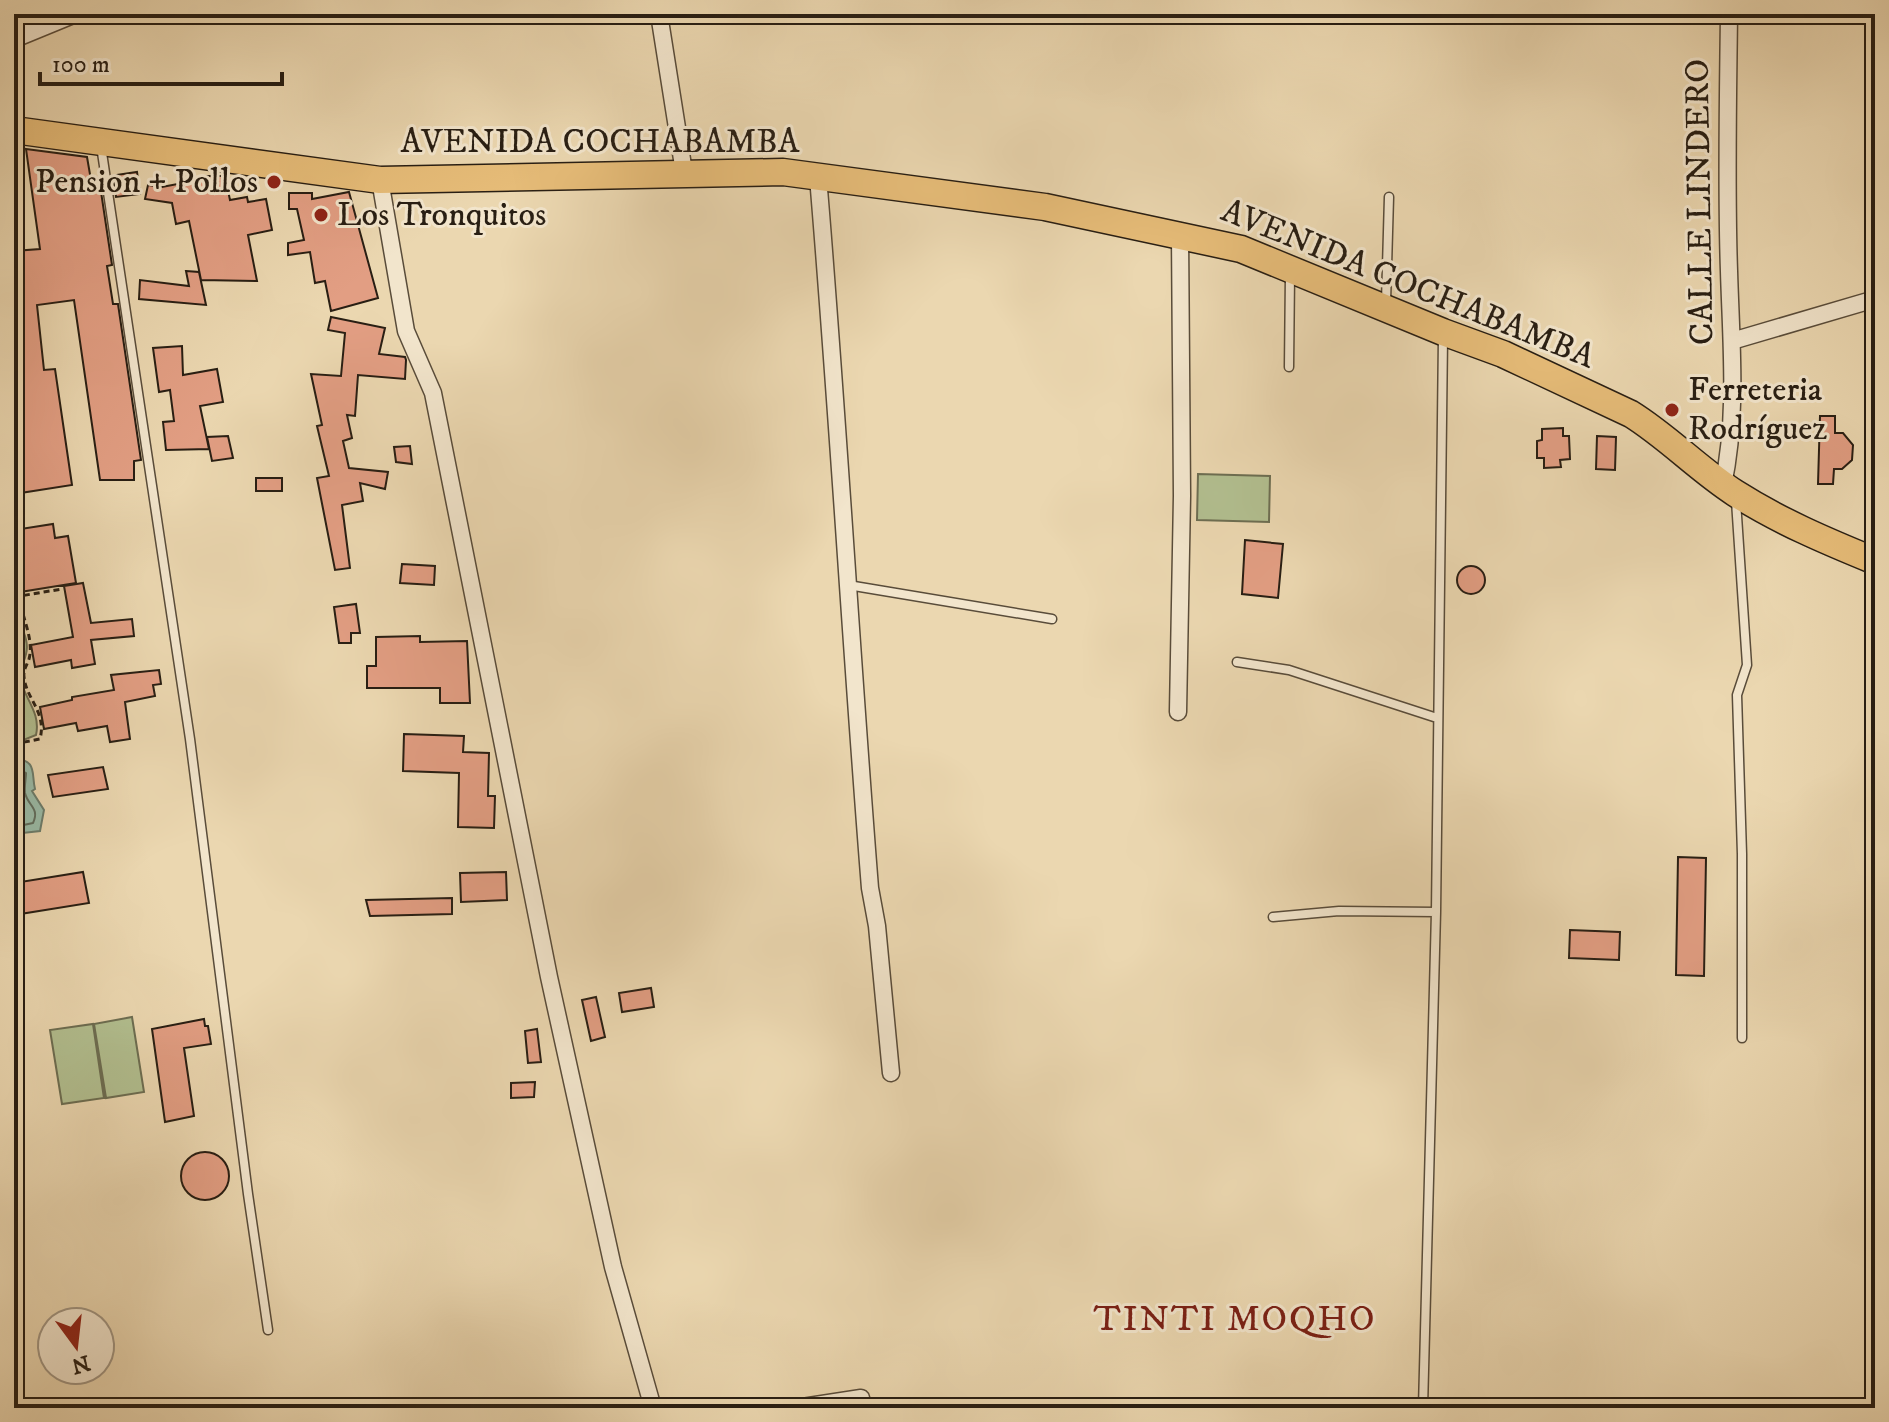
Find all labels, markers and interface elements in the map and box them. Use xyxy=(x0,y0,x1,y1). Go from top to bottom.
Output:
scale bar xyxy=(40,36,282,86)
text: 100 m xyxy=(52,50,110,80)
street label: CALLE LINDERO xyxy=(1677,58,1723,346)
street label: AVENIDA COCHABAMBA xyxy=(400,121,800,163)
place label: Pension + Pollos xyxy=(35,161,258,203)
marker: Pension + Pollos xyxy=(265,173,283,191)
street label: AVENIDA COCHABAMBA xyxy=(1215,190,1601,378)
place label: Los Tronquitos xyxy=(337,194,546,236)
marker: Los Tronquitos xyxy=(312,206,330,224)
place label: Ferreteria Rodríguez xyxy=(1688,369,1827,450)
marker: Ferreteria Rodríguez xyxy=(1663,401,1681,419)
district label: TINTI MOQHO xyxy=(1093,1297,1377,1342)
north arrow xyxy=(36,1306,116,1386)
text: N xyxy=(69,1348,93,1379)

